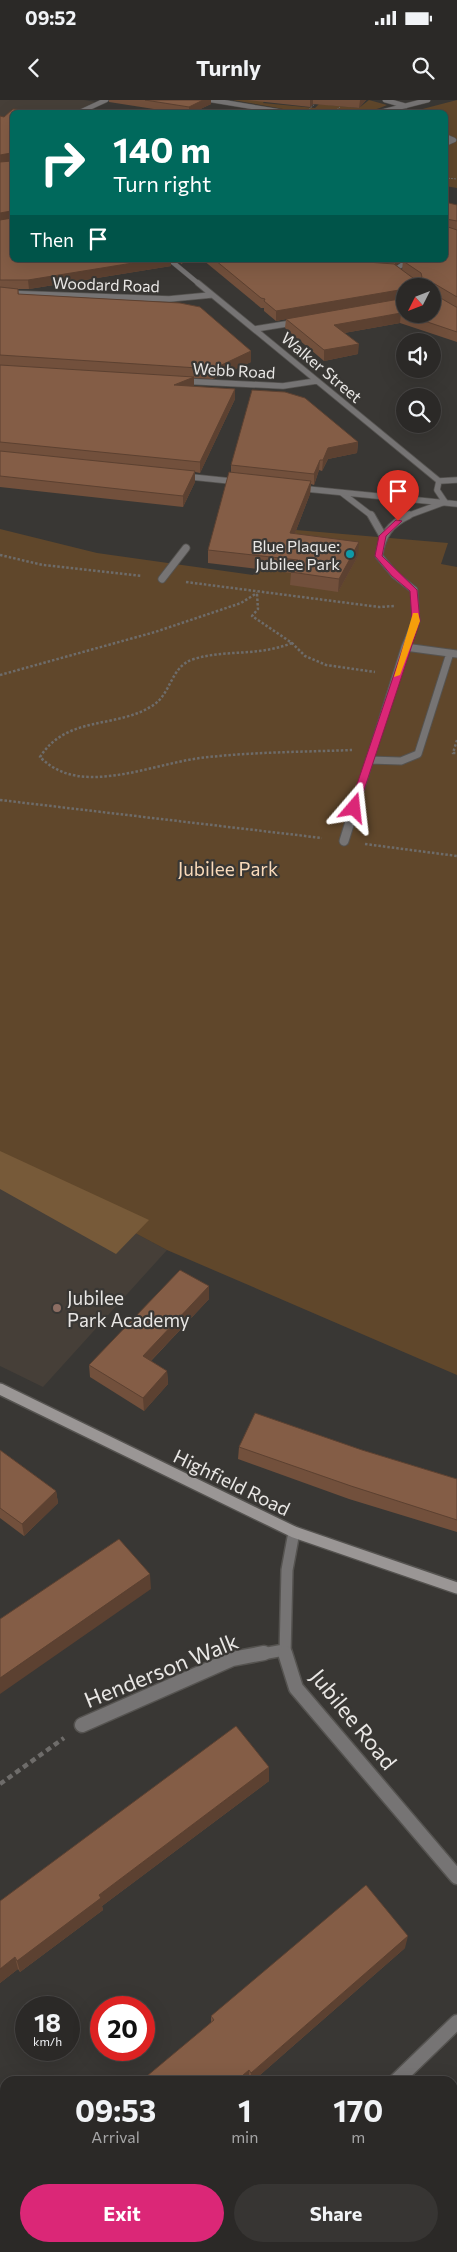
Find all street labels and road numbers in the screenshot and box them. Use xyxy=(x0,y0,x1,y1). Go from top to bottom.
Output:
street label: Woodard Road xyxy=(52,273,160,295)
street label: Walker Street xyxy=(278,328,366,406)
street label: Webb Road xyxy=(192,358,276,382)
street label: Highfield Road xyxy=(170,1444,294,1520)
street label: Henderson Walk xyxy=(80,1627,242,1713)
street label: Jubilee Road xyxy=(305,1663,403,1775)

